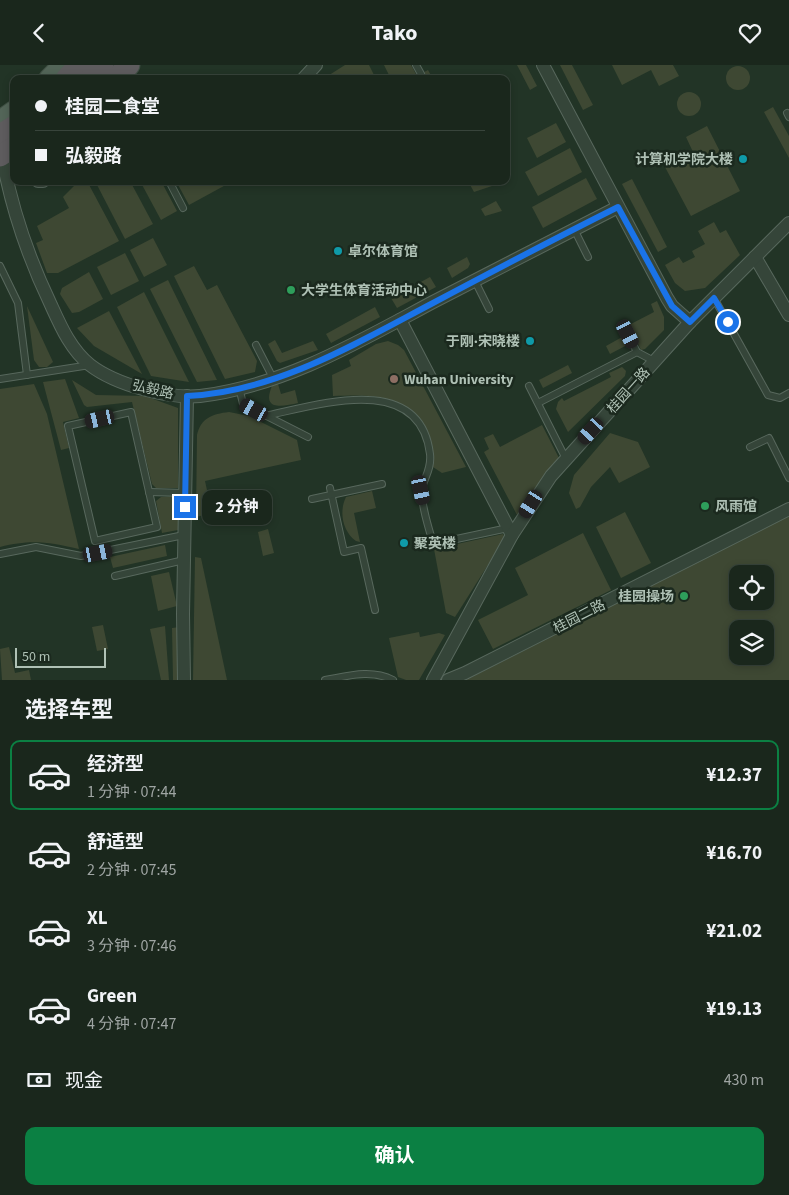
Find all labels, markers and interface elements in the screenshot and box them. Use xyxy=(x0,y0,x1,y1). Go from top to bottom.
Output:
text: Tako xyxy=(371,17,418,49)
icon: back xyxy=(25,19,53,47)
icon: heart xyxy=(736,19,764,47)
text: 桂园二食堂 xyxy=(65,94,160,121)
text: 弘毅路 xyxy=(65,143,122,170)
place label: 计算机学院大楼 xyxy=(635,150,733,170)
marker: 计算机学院大楼 xyxy=(737,153,749,165)
place label: 卓尔体育馆 xyxy=(348,242,418,262)
marker: 卓尔体育馆 xyxy=(332,245,344,257)
place label: 大学生体育活动中心 xyxy=(301,281,427,301)
marker: 大学生体育活动中心 xyxy=(285,284,297,296)
route start xyxy=(717,311,739,333)
car xyxy=(614,317,641,351)
place label: 于刚·宋晓楼 xyxy=(446,332,520,352)
marker: 于刚·宋晓楼 xyxy=(524,335,536,347)
street label: 桂园一路 xyxy=(603,363,655,418)
place label: Wuhan University xyxy=(404,370,514,390)
marker: Wuhan University xyxy=(388,373,400,385)
street label: 弘毅路 xyxy=(130,376,175,404)
car xyxy=(237,396,270,424)
car xyxy=(83,408,116,430)
car xyxy=(575,415,606,447)
car xyxy=(410,474,431,506)
car xyxy=(516,487,545,521)
callout: 2 分钟 xyxy=(202,489,272,525)
route end xyxy=(174,496,196,518)
text: 2 分钟 xyxy=(215,496,259,518)
place label: 风雨馆 xyxy=(715,497,757,517)
marker: 风雨馆 xyxy=(699,500,711,512)
place label: 聚英楼 xyxy=(414,534,456,554)
marker: 聚英楼 xyxy=(398,537,410,549)
car xyxy=(81,543,114,563)
map controls xyxy=(729,565,774,665)
button: locate xyxy=(729,565,774,610)
place label: 桂园操场 xyxy=(618,587,674,607)
marker: 桂园操场 xyxy=(678,590,690,602)
street label: 桂园二路 xyxy=(550,595,609,639)
button: layers xyxy=(729,620,774,665)
scale bar xyxy=(15,645,106,668)
text: 50 m xyxy=(22,647,50,667)
text: 选择车型 xyxy=(25,694,113,726)
text: 经济型 xyxy=(87,751,144,778)
icon: car xyxy=(27,753,72,798)
text: ¥12.37 xyxy=(706,762,762,789)
text: 1 分钟 · 07:44 xyxy=(87,781,176,803)
text: 舒适型 xyxy=(87,829,144,856)
icon: car xyxy=(27,831,72,876)
text: ¥16.70 xyxy=(706,840,762,867)
text: 2 分钟 · 07:45 xyxy=(87,859,176,881)
text: XL xyxy=(87,905,108,932)
icon: car xyxy=(27,909,72,954)
text: ¥21.02 xyxy=(706,918,762,945)
text: 3 分钟 · 07:46 xyxy=(87,935,176,957)
text: Green xyxy=(87,983,137,1010)
icon: car xyxy=(27,987,72,1032)
text: ¥19.13 xyxy=(706,996,762,1023)
text: 4 分钟 · 07:47 xyxy=(87,1013,176,1035)
icon: cash xyxy=(25,1066,53,1094)
text: 现金 xyxy=(65,1068,103,1095)
text: 430 m xyxy=(724,1069,764,1091)
button: 确认 xyxy=(25,1127,764,1185)

